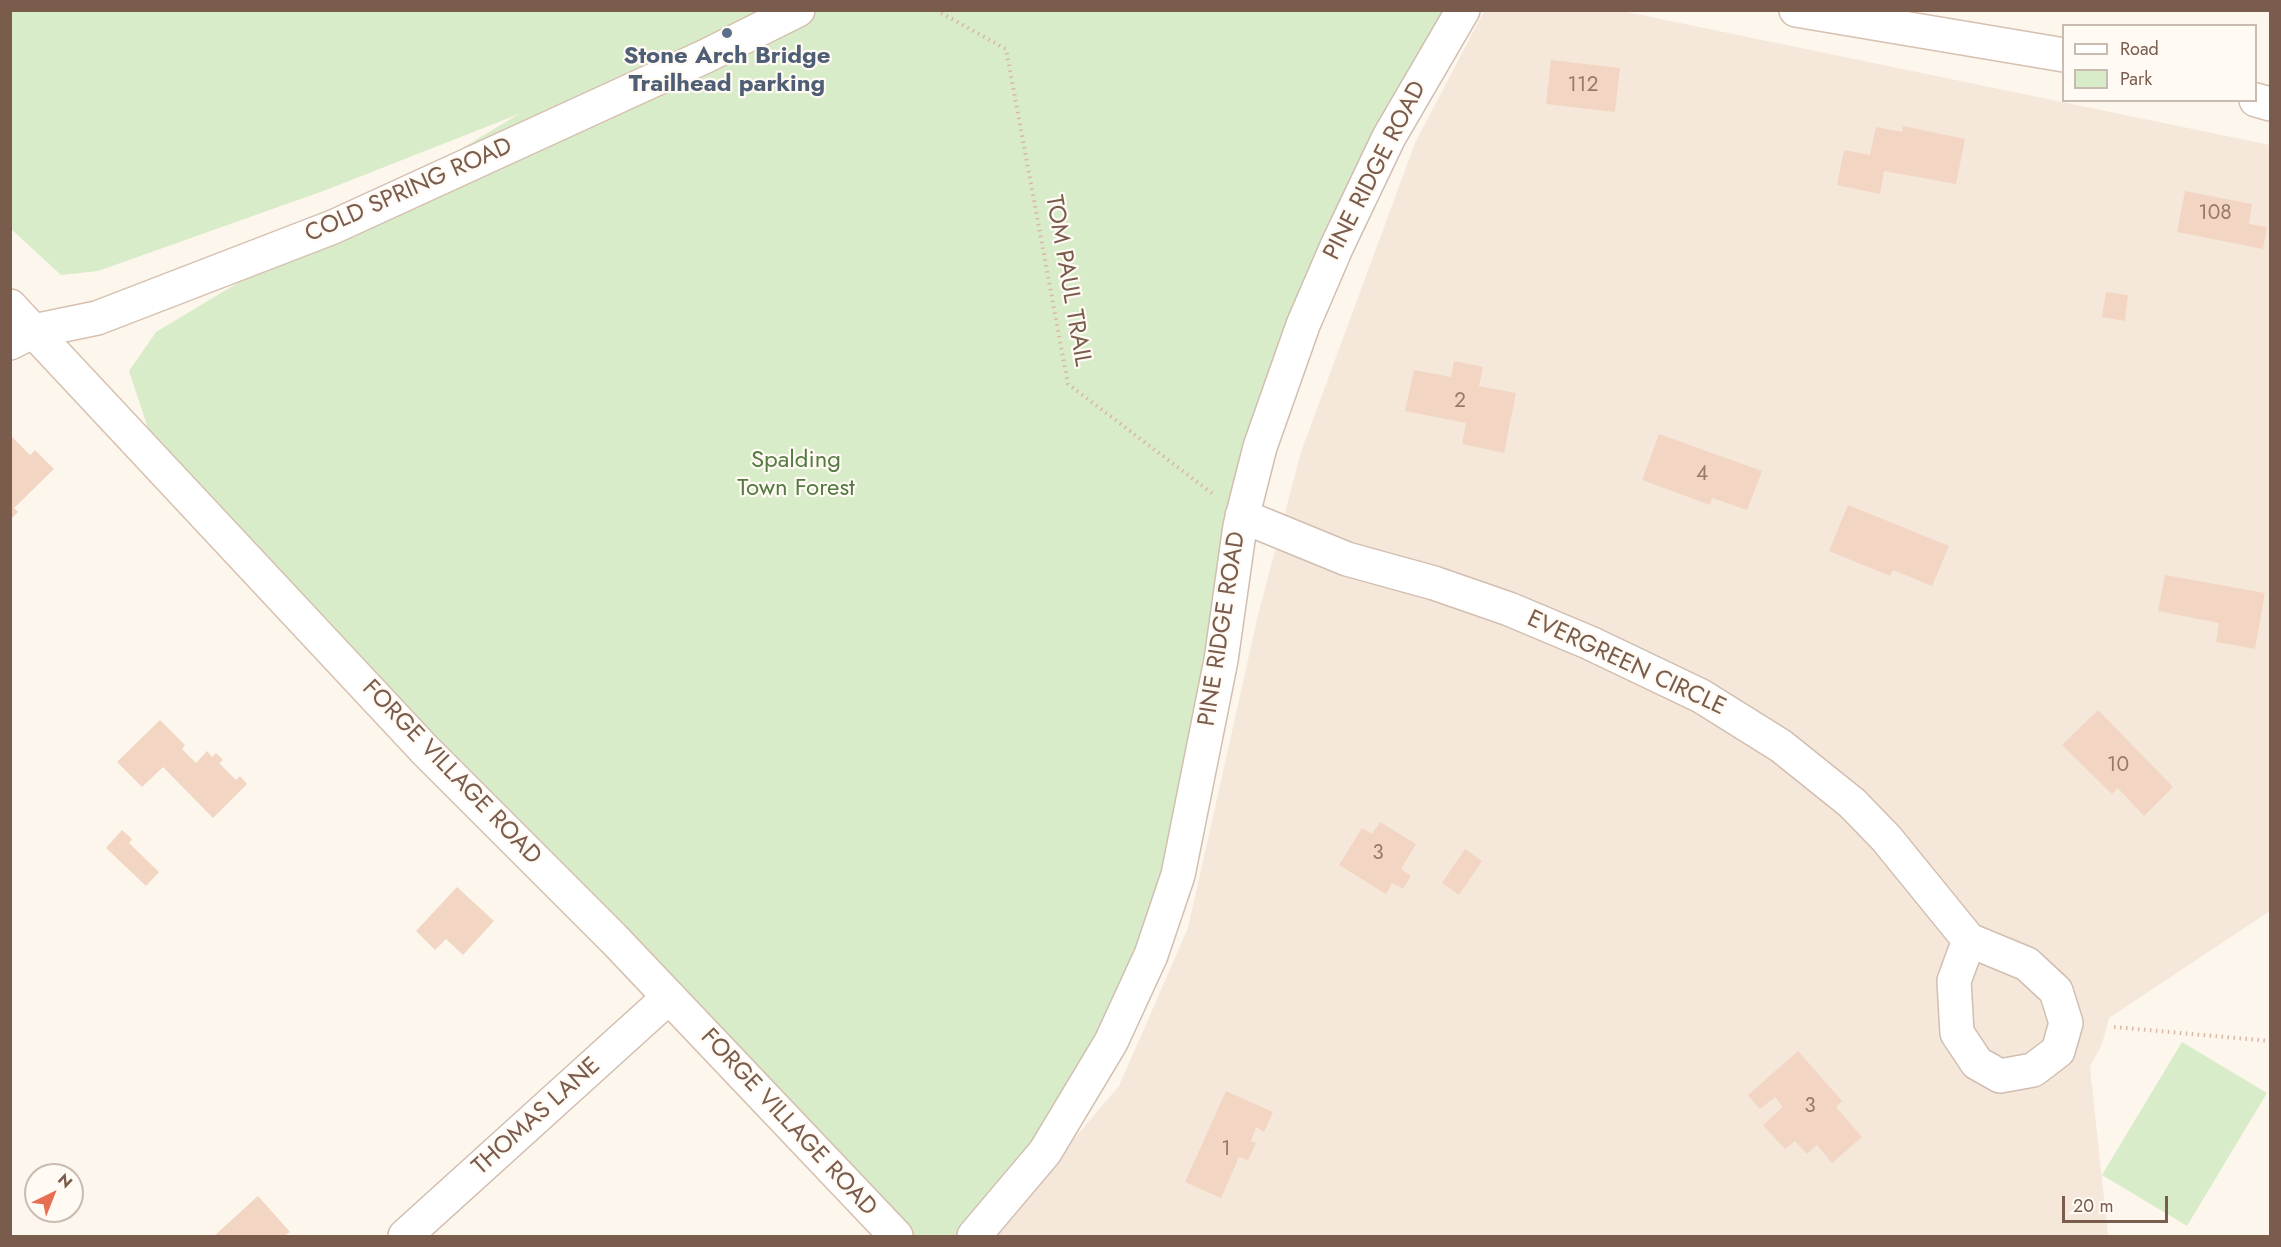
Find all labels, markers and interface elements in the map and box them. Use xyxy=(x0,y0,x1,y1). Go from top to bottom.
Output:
legend xyxy=(2062,24,2257,102)
marker: Stone Arch Bridge Trailhead parking xyxy=(720,26,734,40)
text: Road xyxy=(2120,36,2159,62)
place label: Stone Arch Bridge Trailhead parking xyxy=(623,43,831,99)
text: Park xyxy=(2120,66,2152,92)
house number: 112 xyxy=(1568,73,1598,99)
street label: PINE RIDGE ROAD xyxy=(1319,77,1433,265)
street label: COLD SPRING ROAD xyxy=(301,132,517,250)
street label: TOM PAUL TRAIL xyxy=(1038,193,1096,369)
house number: 108 xyxy=(2198,201,2232,227)
house number: 2 xyxy=(1454,389,1466,415)
park label: Spalding Town Forest xyxy=(737,447,855,503)
house number: 4 xyxy=(1696,462,1708,488)
street label: PINE RIDGE ROAD xyxy=(1193,530,1253,728)
street label: EVERGREEN CIRCLE xyxy=(1522,605,1730,723)
street label: FORGE VILLAGE ROAD xyxy=(355,675,547,871)
house number: 10 xyxy=(2107,753,2129,779)
house number: 3 xyxy=(1372,841,1384,867)
street label: FORGE VILLAGE ROAD xyxy=(694,1023,882,1223)
street label: THOMAS LANE xyxy=(467,1052,607,1182)
house number: 3 xyxy=(1804,1094,1816,1120)
house number: 1 xyxy=(1221,1137,1231,1163)
north arrow xyxy=(24,1163,84,1223)
text: N xyxy=(53,1168,78,1194)
scale bar xyxy=(2065,1184,2172,1222)
text: 20 m xyxy=(2073,1193,2113,1219)

